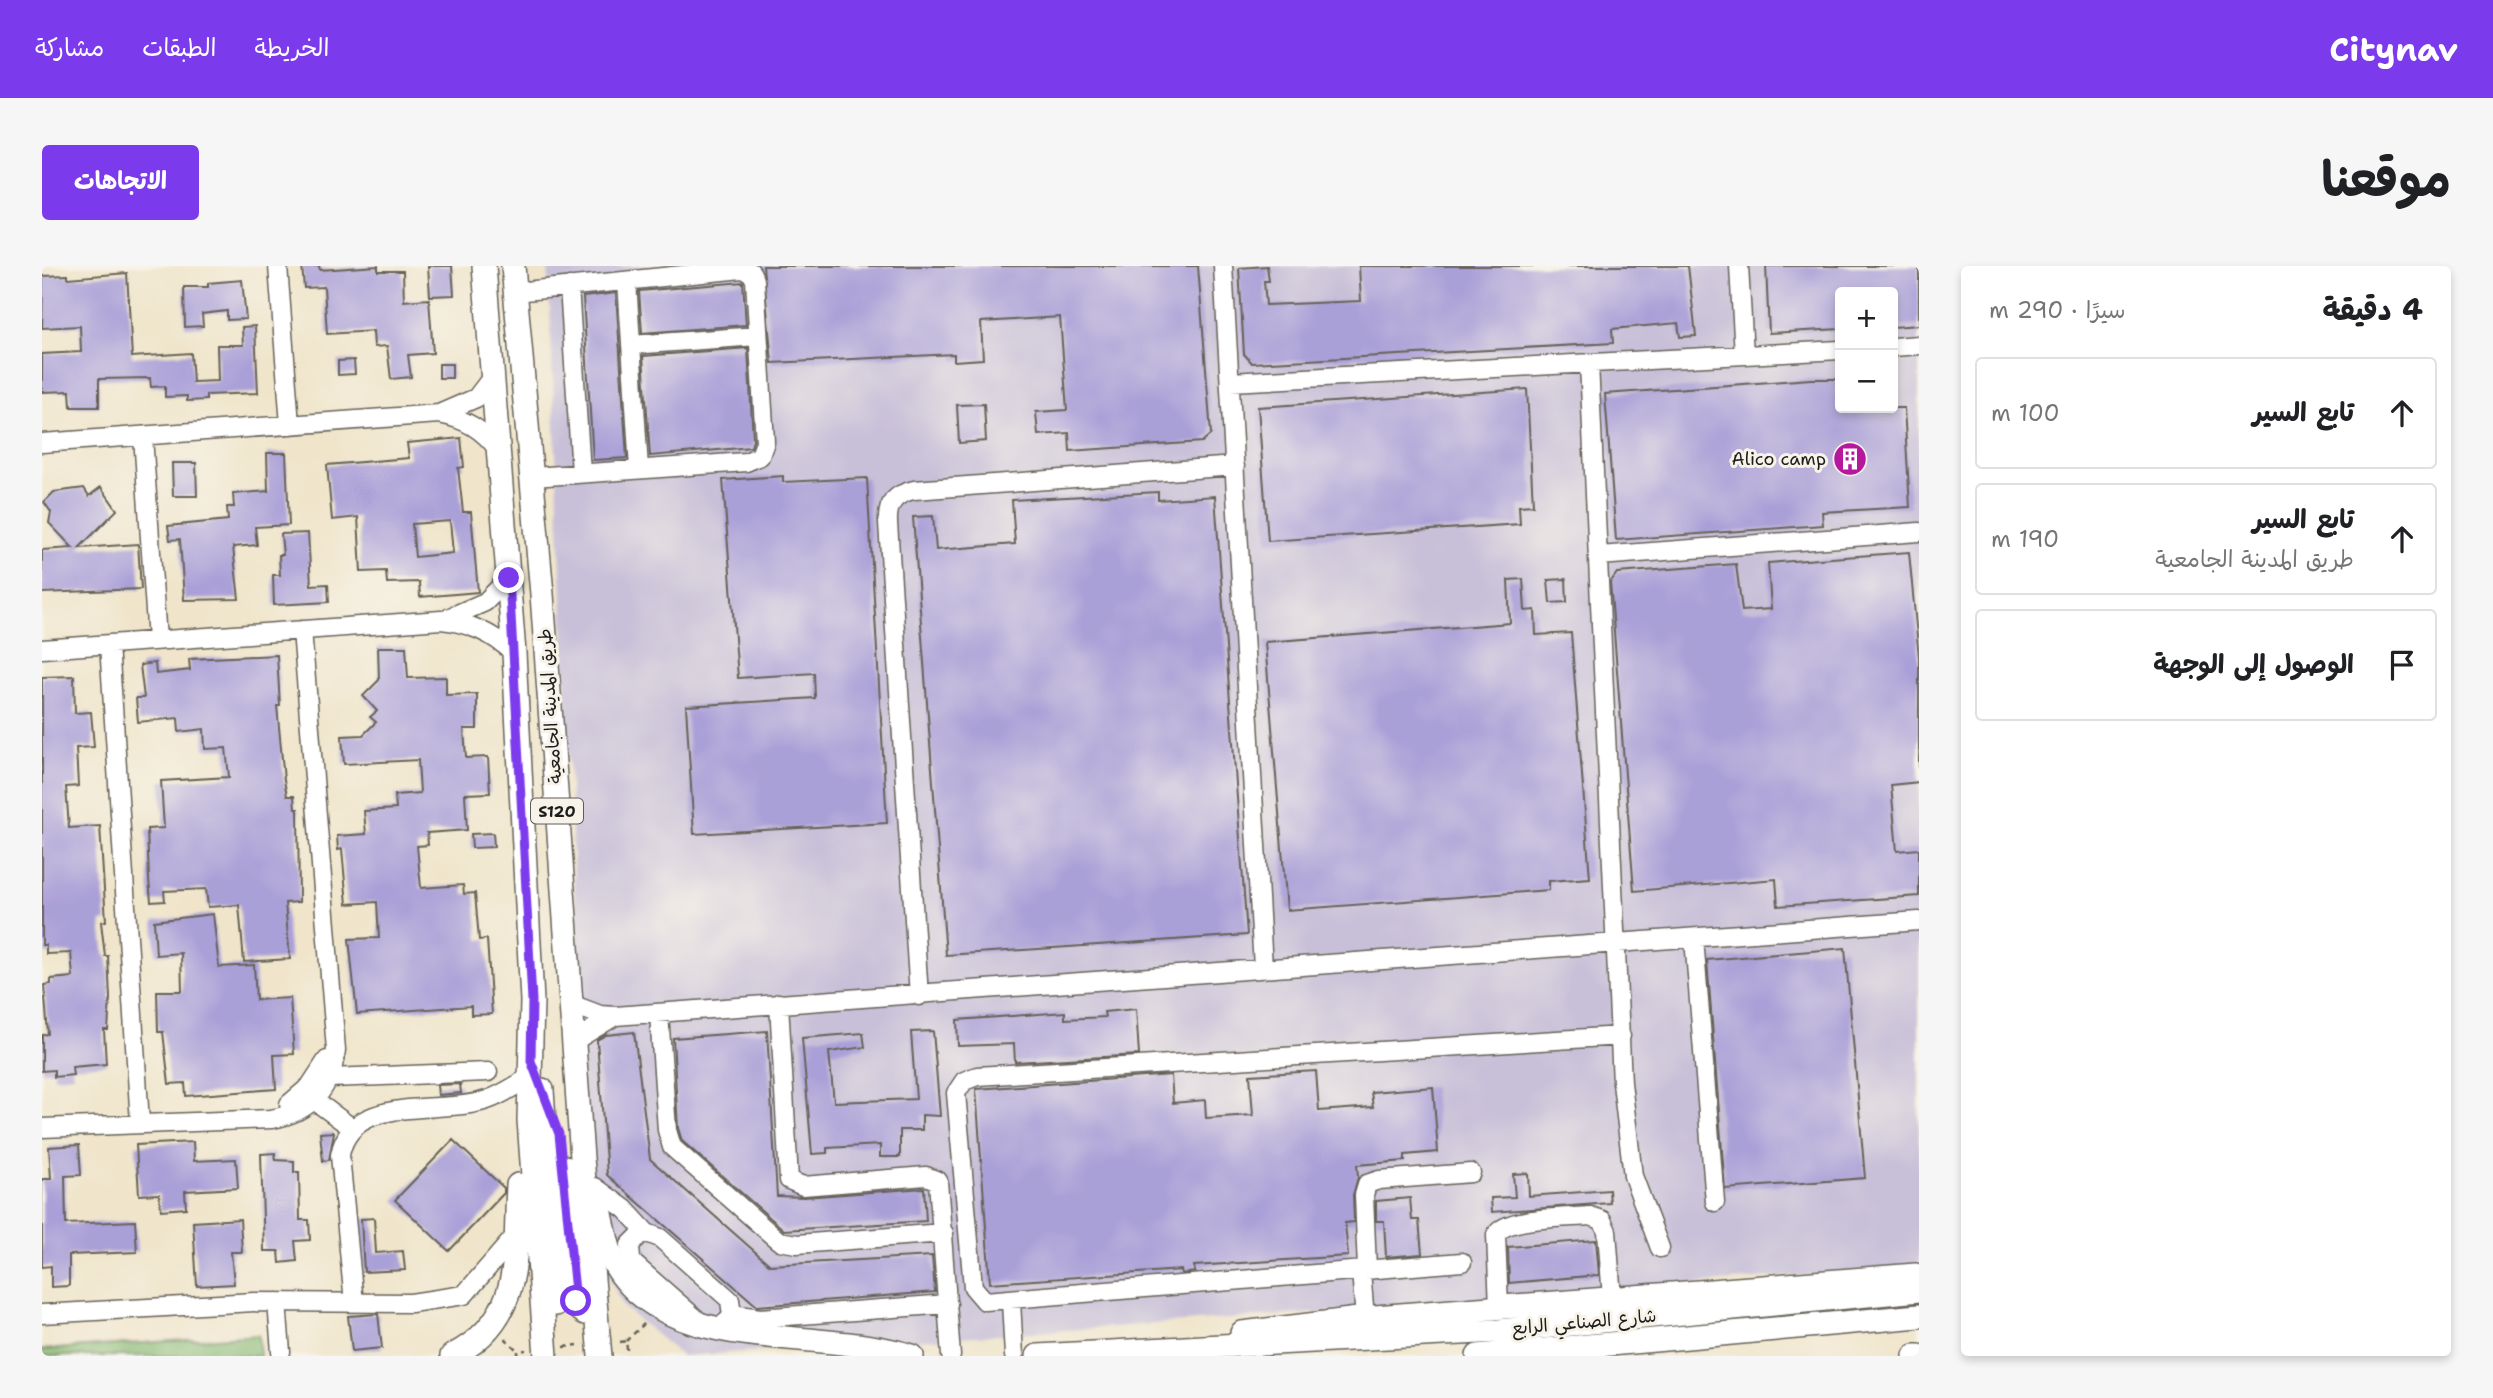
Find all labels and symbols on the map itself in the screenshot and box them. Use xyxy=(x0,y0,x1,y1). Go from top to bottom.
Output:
building icon: Alico camp xyxy=(1831,440,1869,478)
place label: Alico camp xyxy=(1732,447,1826,471)
route end xyxy=(493,562,524,593)
street label: طريق المدينة الجامعية xyxy=(533,628,567,784)
road number: S120 xyxy=(531,798,583,824)
route start xyxy=(560,1285,591,1316)
street label: شارع الصناعي الرابع xyxy=(1511,1304,1658,1344)

